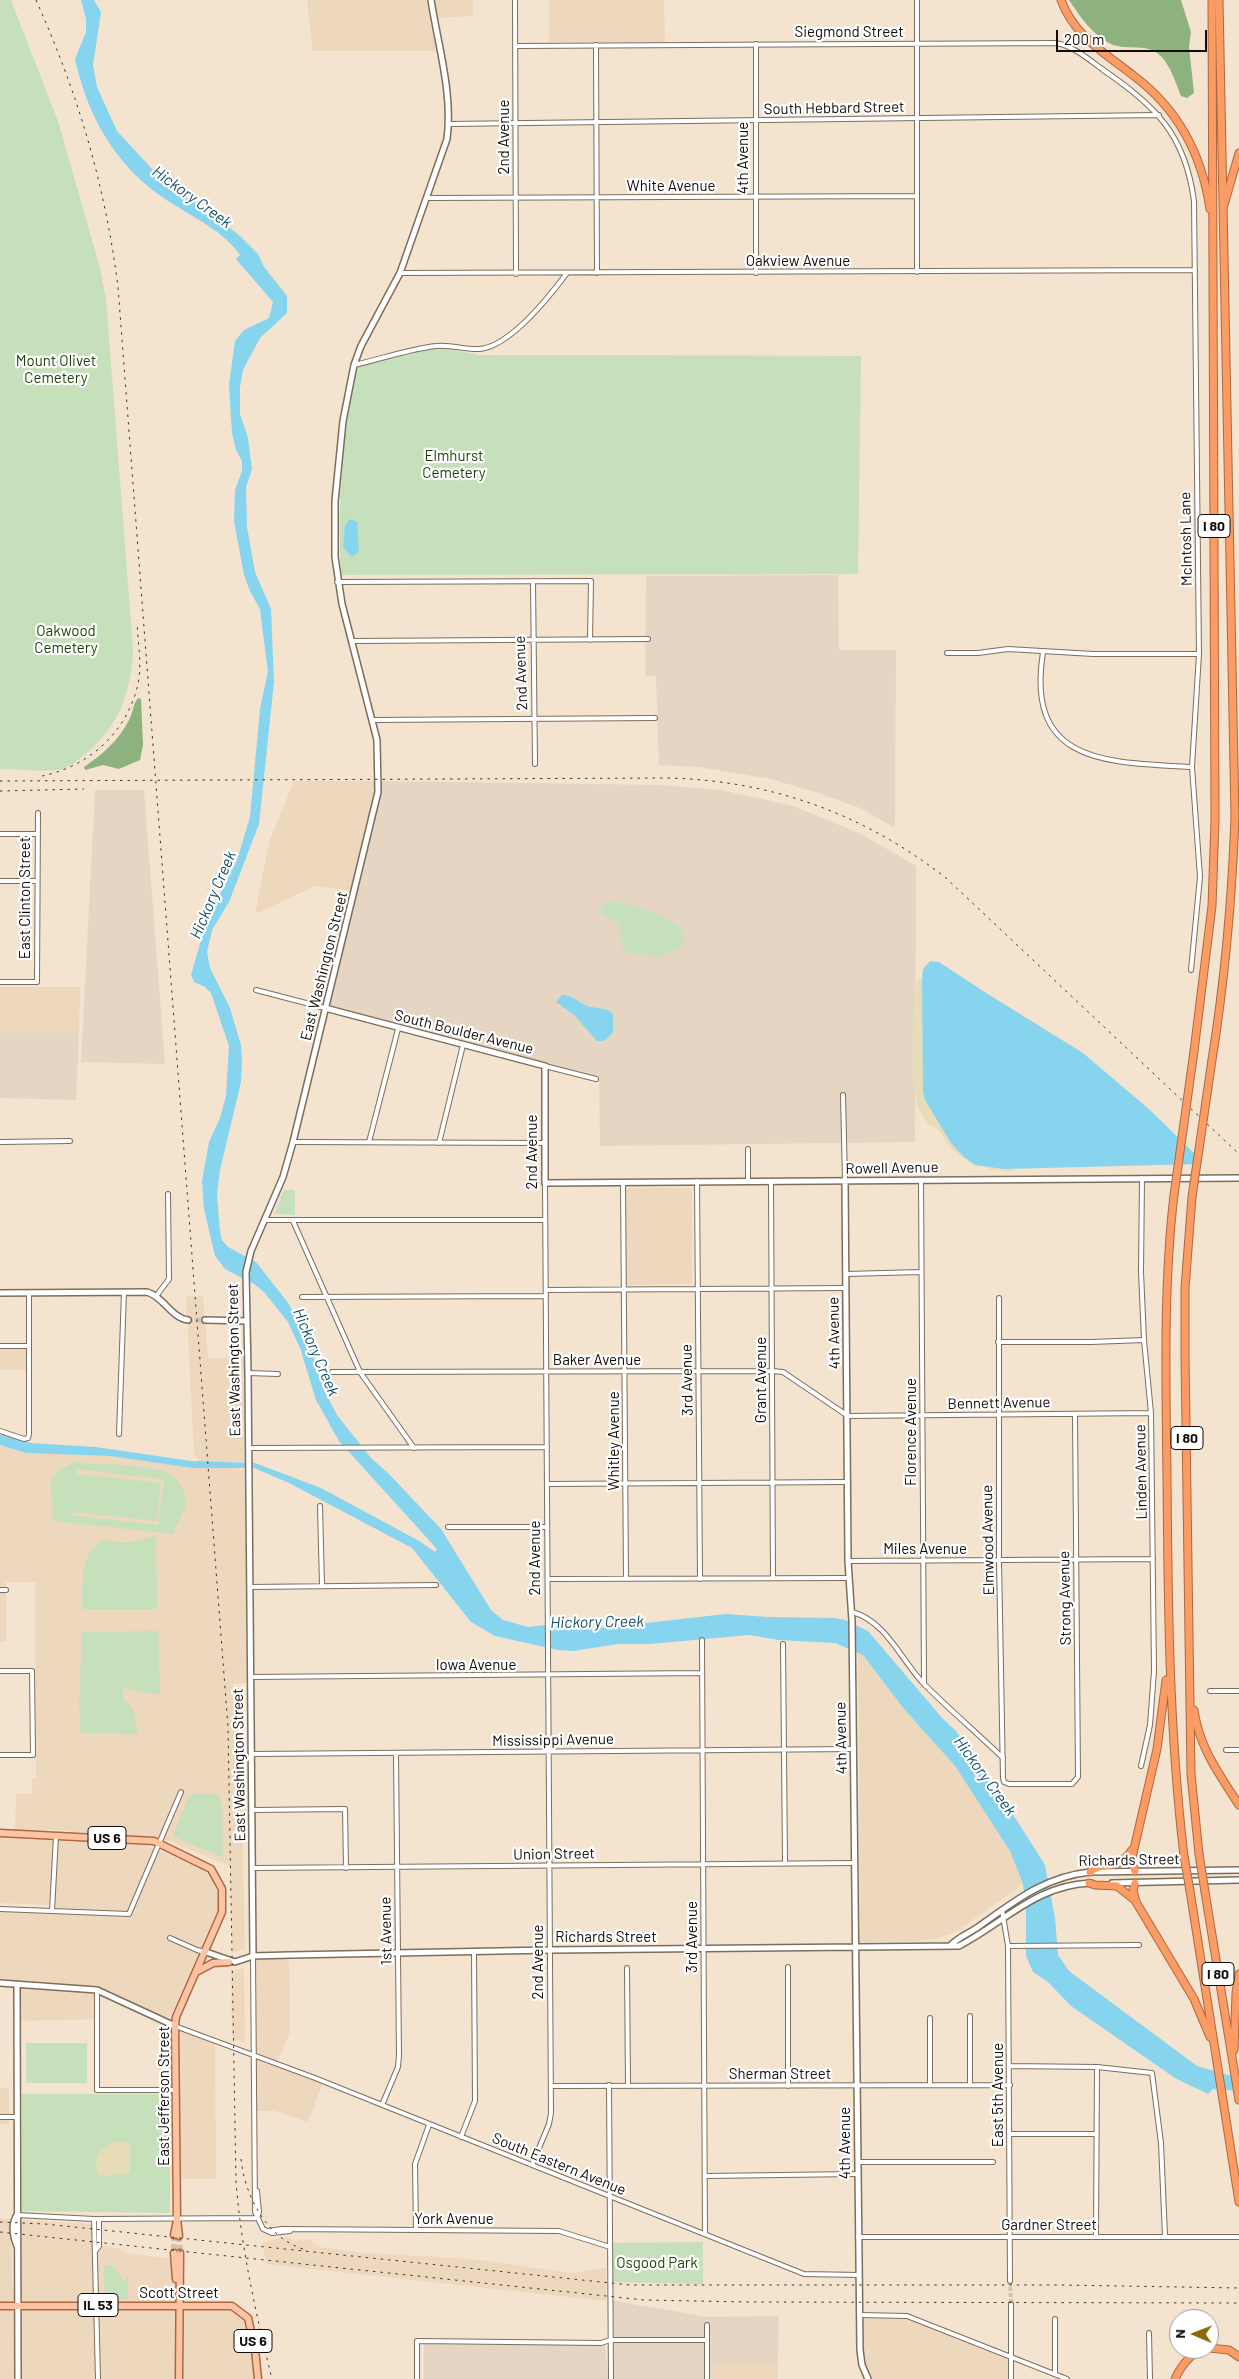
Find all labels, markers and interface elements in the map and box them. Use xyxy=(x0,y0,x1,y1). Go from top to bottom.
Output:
scale bar xyxy=(1059,20,1210,52)
street label: Siegmond Street xyxy=(794,23,904,41)
text: 200 m xyxy=(1064,30,1104,48)
street label: South Hebbard Street xyxy=(763,98,905,118)
street label: 2nd Avenue xyxy=(495,100,513,174)
street label: 4th Avenue xyxy=(734,122,752,194)
water label: Hickory Creek xyxy=(148,162,236,232)
street label: White Avenue xyxy=(627,177,715,195)
street label: Oakview Avenue xyxy=(746,252,850,270)
park label: Mount Olivet Cemetery xyxy=(16,352,96,387)
park label: Elmhurst Cemetery xyxy=(422,447,486,482)
street label: McIntosh Lane xyxy=(1176,492,1196,586)
road number: I 80 xyxy=(1198,514,1230,538)
park label: Oakwood Cemetery xyxy=(34,622,98,657)
street label: 2nd Avenue xyxy=(511,635,531,711)
street label: East Clinton Street xyxy=(16,837,34,959)
water label: Hickory Creek xyxy=(186,848,240,942)
street label: East Washington Street xyxy=(297,890,351,1042)
street label: South Boulder Avenue xyxy=(392,1006,536,1058)
street label: 2nd Avenue xyxy=(523,1115,541,1189)
street label: Rowell Avenue xyxy=(845,1158,939,1178)
street label: East Washington Street xyxy=(224,1283,244,1437)
street label: 4th Avenue xyxy=(824,1297,844,1369)
water label: Hickory Creek xyxy=(289,1305,343,1399)
street label: Grant Avenue xyxy=(752,1337,770,1423)
street label: 3rd Avenue xyxy=(677,1344,697,1416)
street label: Baker Avenue xyxy=(553,1351,641,1369)
street label: Florence Avenue xyxy=(902,1378,920,1486)
street label: Whitley Avenue xyxy=(605,1391,623,1491)
street label: Bennett Avenue xyxy=(947,1393,1051,1413)
street label: Linden Avenue xyxy=(1131,1424,1151,1520)
road number: I 80 xyxy=(1171,1426,1203,1450)
street label: Elmwood Avenue xyxy=(978,1485,998,1595)
street label: 2nd Avenue xyxy=(526,1521,544,1595)
street label: Miles Avenue xyxy=(883,1540,967,1558)
street label: Strong Avenue xyxy=(1055,1551,1075,1645)
water label: Hickory Creek xyxy=(550,1612,644,1632)
street label: Iowa Avenue xyxy=(436,1656,516,1674)
street label: East Washington Street xyxy=(229,1688,249,1842)
street label: 4th Avenue xyxy=(831,1702,851,1774)
street label: Mississippi Avenue xyxy=(492,1730,614,1750)
water label: Hickory Creek xyxy=(950,1732,1020,1820)
road number: US 6 xyxy=(88,1826,126,1850)
street label: Union Street xyxy=(513,1844,595,1864)
street label: Richards Street xyxy=(1078,1850,1180,1870)
street label: 1st Avenue xyxy=(376,1897,396,1965)
street label: 3rd Avenue xyxy=(683,1901,701,1973)
street label: 2nd Avenue xyxy=(529,1925,547,1999)
street label: Richards Street xyxy=(555,1928,657,1946)
road number: I 80 xyxy=(1202,1962,1234,1986)
street label: East Jefferson Street xyxy=(155,2026,173,2166)
street label: East 5th Avenue xyxy=(989,2043,1007,2147)
street label: Sherman Street xyxy=(729,2065,831,2083)
street label: 4th Avenue xyxy=(836,2107,854,2179)
street label: South Eastern Avenue xyxy=(489,2129,629,2199)
street label: York Avenue xyxy=(414,2210,494,2228)
street label: Gardner Street xyxy=(1001,2216,1097,2234)
park label: Osgood Park xyxy=(616,2254,698,2272)
street label: Scott Street xyxy=(139,2284,219,2302)
road number: IL 53 xyxy=(78,2294,118,2316)
north arrow xyxy=(1169,2309,1219,2359)
text: N xyxy=(1171,2329,1188,2339)
road number: US 6 xyxy=(234,2330,272,2352)

